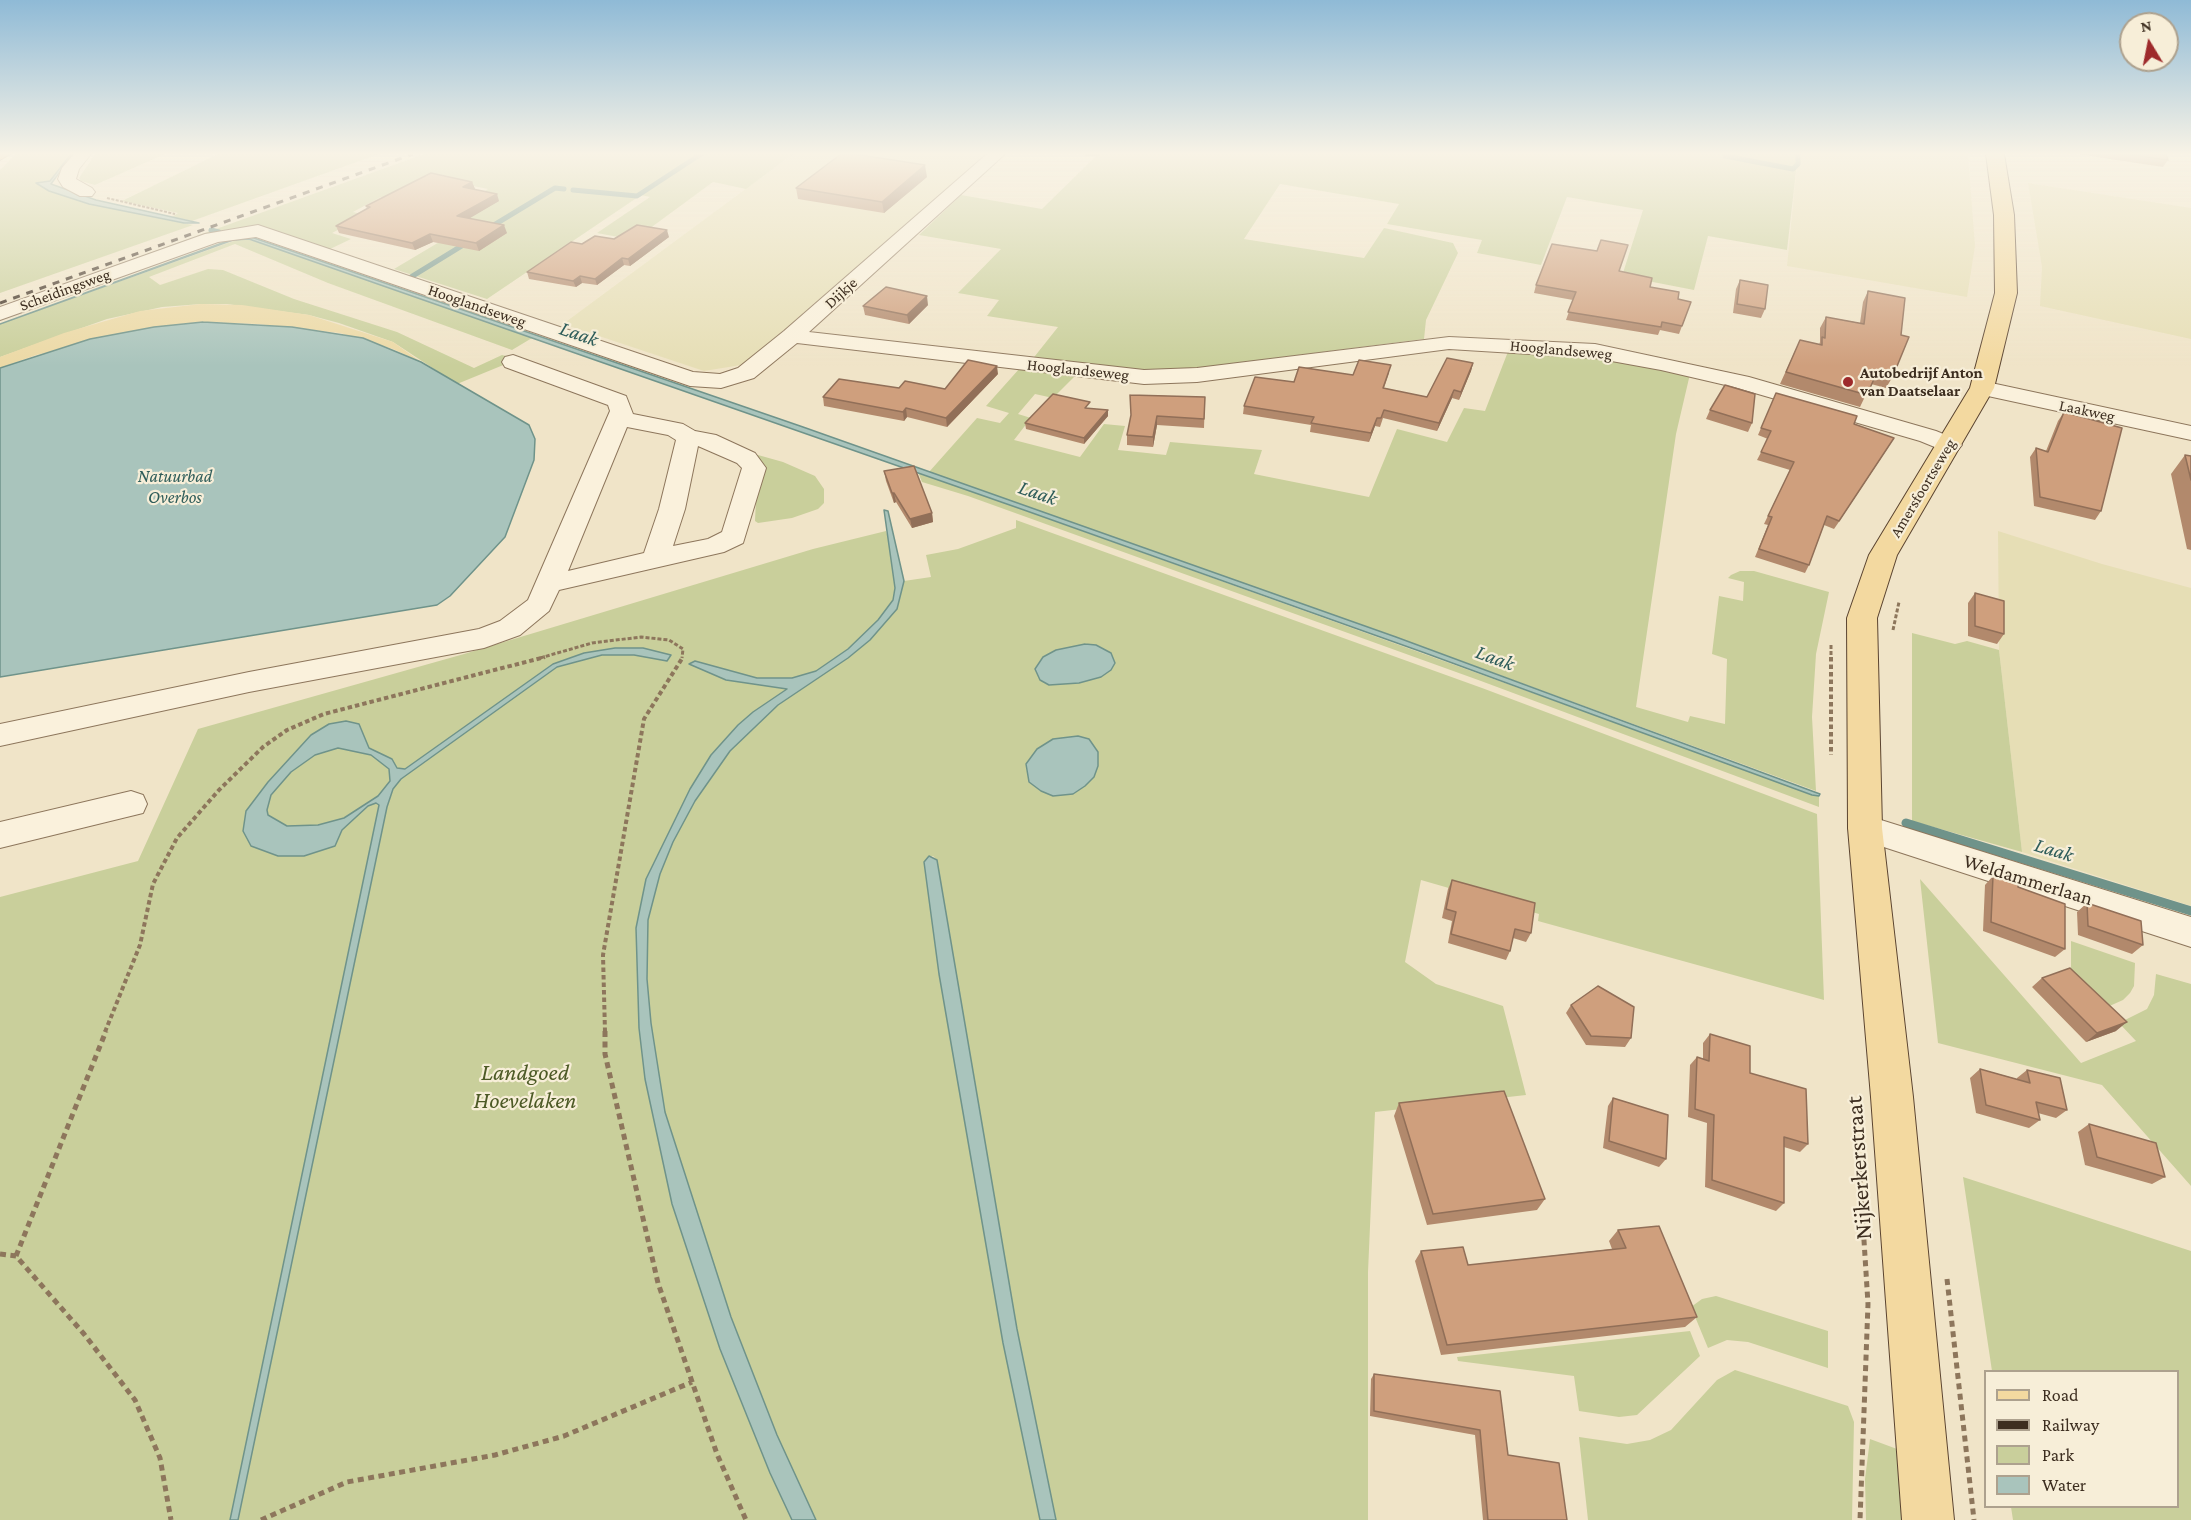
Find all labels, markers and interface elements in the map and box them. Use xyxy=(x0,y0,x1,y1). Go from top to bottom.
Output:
north arrow xyxy=(2119,12,2179,72)
text: N xyxy=(2139,16,2153,35)
street label: Scheidingsweg xyxy=(17,265,113,315)
street label: Dijkje xyxy=(821,273,861,313)
street label: Hooglandseweg xyxy=(425,280,529,332)
water label: Laak xyxy=(556,316,602,352)
street label: Hooglandseweg xyxy=(1509,336,1613,364)
street label: Hooglandseweg xyxy=(1026,355,1130,385)
place label: Autobedrijf Anton van Daatselaar xyxy=(1860,363,1983,401)
marker: Autobedrijf Anton van Daatselaar xyxy=(1841,375,1855,389)
street label: Laakweg xyxy=(2057,396,2117,426)
street label: Amersfoortseweg xyxy=(1886,435,1960,541)
water label: Natuurbad Overbos xyxy=(138,465,212,508)
water label: Laak xyxy=(1015,475,1061,511)
water label: Laak xyxy=(1472,639,1518,677)
water label: Laak xyxy=(2031,832,2077,868)
street label: Weldammerlaan xyxy=(1961,849,2095,911)
park label: Landgoed Hoevelaken xyxy=(474,1059,576,1115)
street label: Nijkerkerstraat xyxy=(1840,1095,1878,1241)
legend xyxy=(1984,1370,2179,1508)
text: Road xyxy=(2042,1385,2079,1405)
text: Railway xyxy=(2042,1415,2099,1435)
text: Park xyxy=(2042,1445,2074,1465)
text: Water xyxy=(2042,1475,2086,1495)

